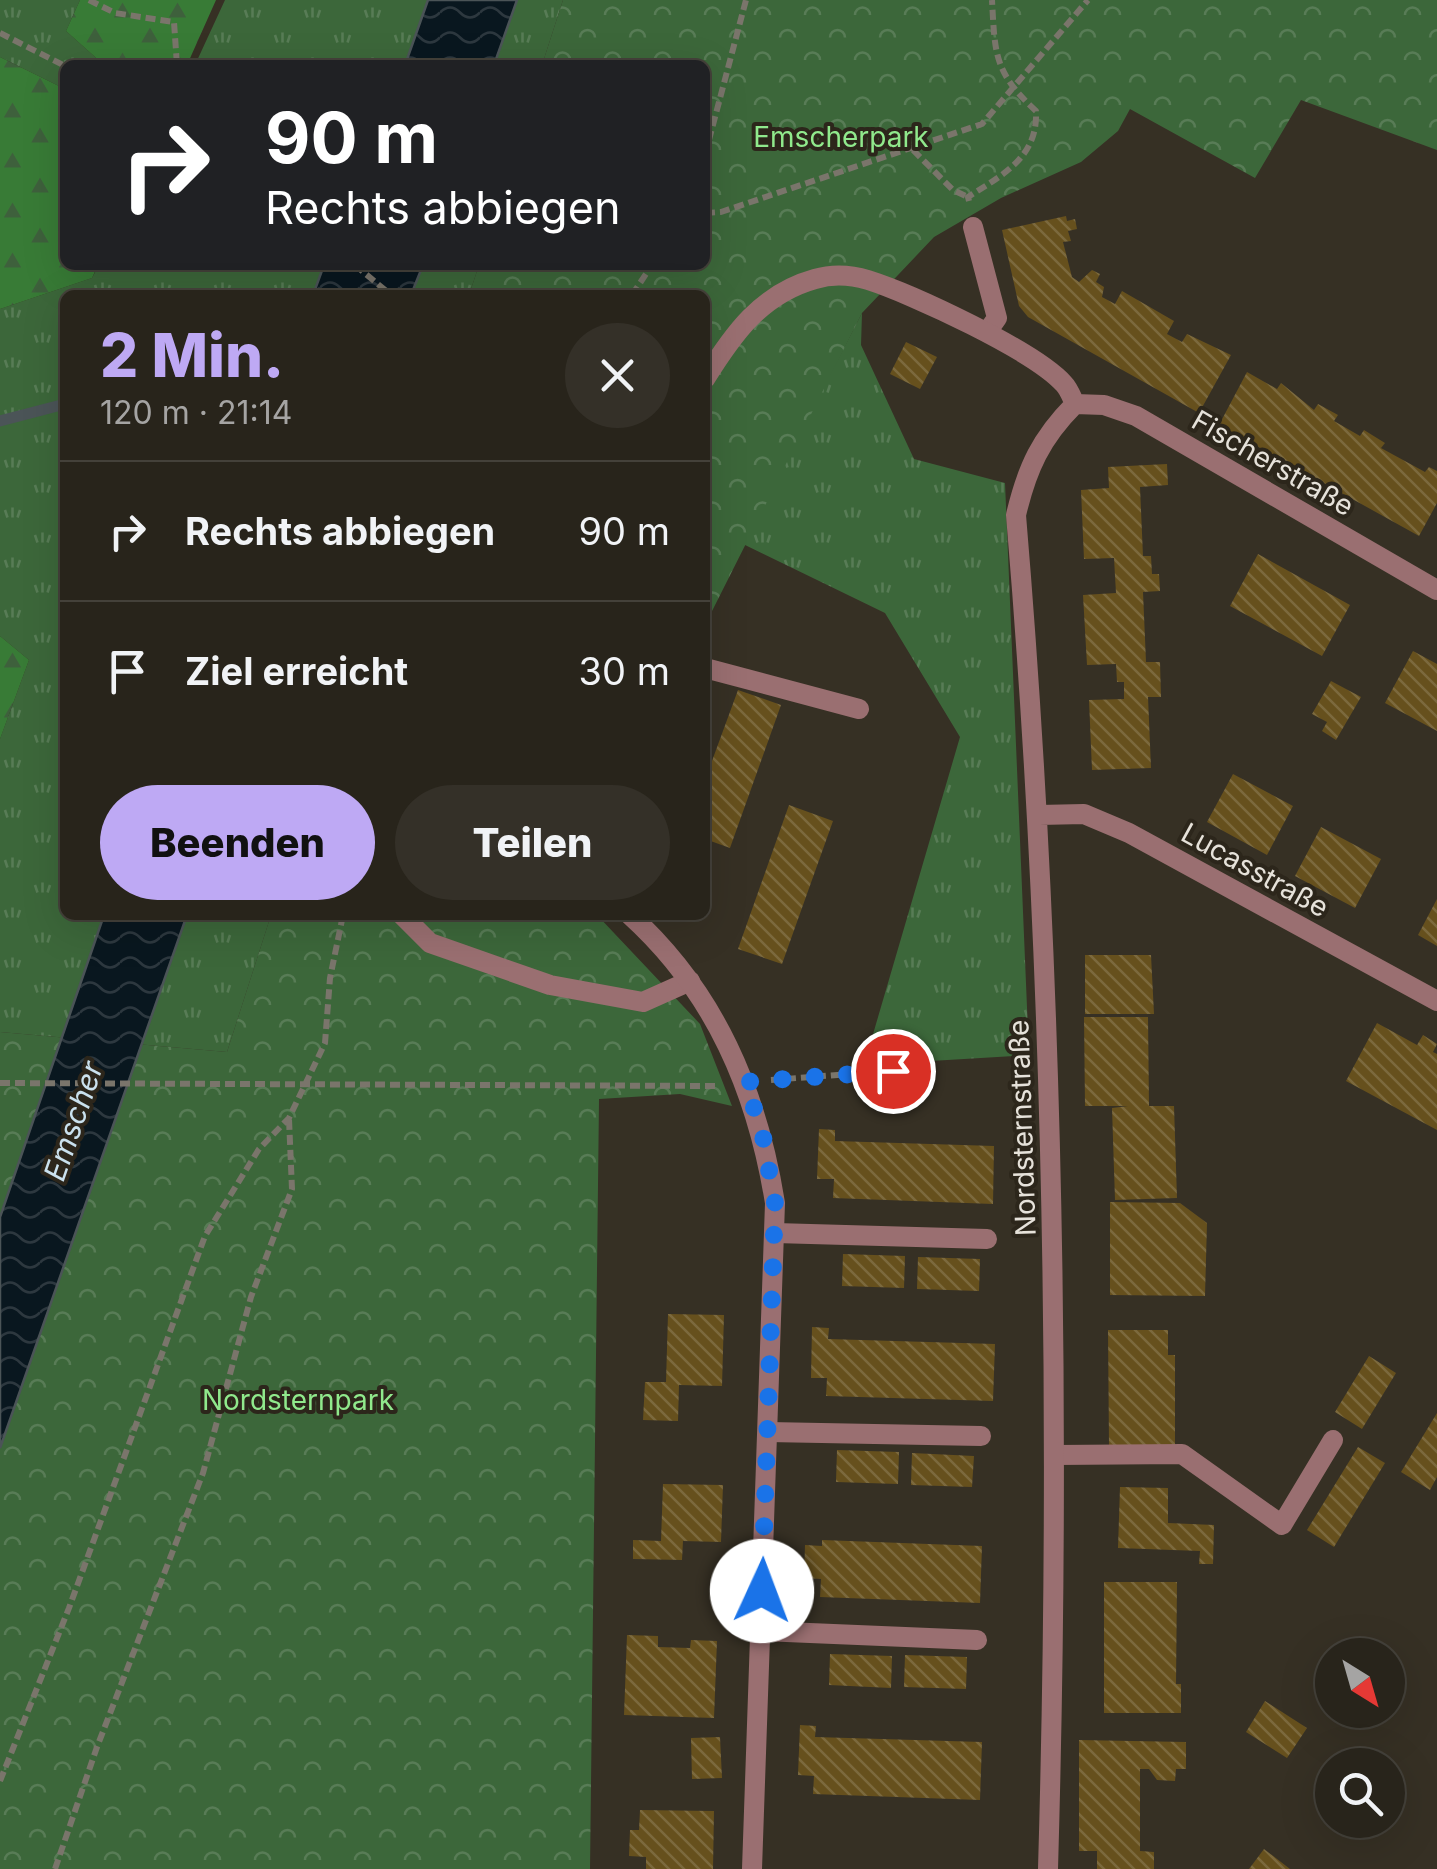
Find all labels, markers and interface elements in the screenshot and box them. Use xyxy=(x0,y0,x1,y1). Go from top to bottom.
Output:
text: 90 m xyxy=(265,95,438,180)
icon: right xyxy=(100,100,230,230)
park label: Emscherpark xyxy=(753,120,929,154)
text: Rechts abbiegen xyxy=(265,180,620,235)
text: 2 Min. xyxy=(100,319,284,391)
button: close xyxy=(565,323,670,428)
text: 120 m · 21:14 xyxy=(100,393,292,432)
street label: Fischerstraße xyxy=(1186,403,1360,523)
icon: right xyxy=(100,504,155,559)
text: Rechts abbiegen xyxy=(185,508,495,554)
text: 90 m xyxy=(578,508,670,554)
icon: arrive xyxy=(100,644,155,699)
text: Ziel erreicht xyxy=(185,648,408,694)
text: 30 m xyxy=(579,648,670,694)
button: Beenden xyxy=(100,785,375,900)
button: Teilen xyxy=(395,785,670,900)
street label: Lucasstraße xyxy=(1175,816,1335,924)
street label: Nordsternstraße xyxy=(1001,1019,1043,1237)
pin xyxy=(851,1029,936,1114)
icon: arrive xyxy=(866,1044,921,1099)
water label: Emscher xyxy=(36,1056,110,1185)
park label: Nordsternpark xyxy=(202,1383,394,1417)
position arrow xyxy=(710,1539,814,1643)
north arrow xyxy=(1315,1638,1405,1728)
map controls xyxy=(1315,1638,1405,1838)
button: search xyxy=(1315,1748,1405,1838)

